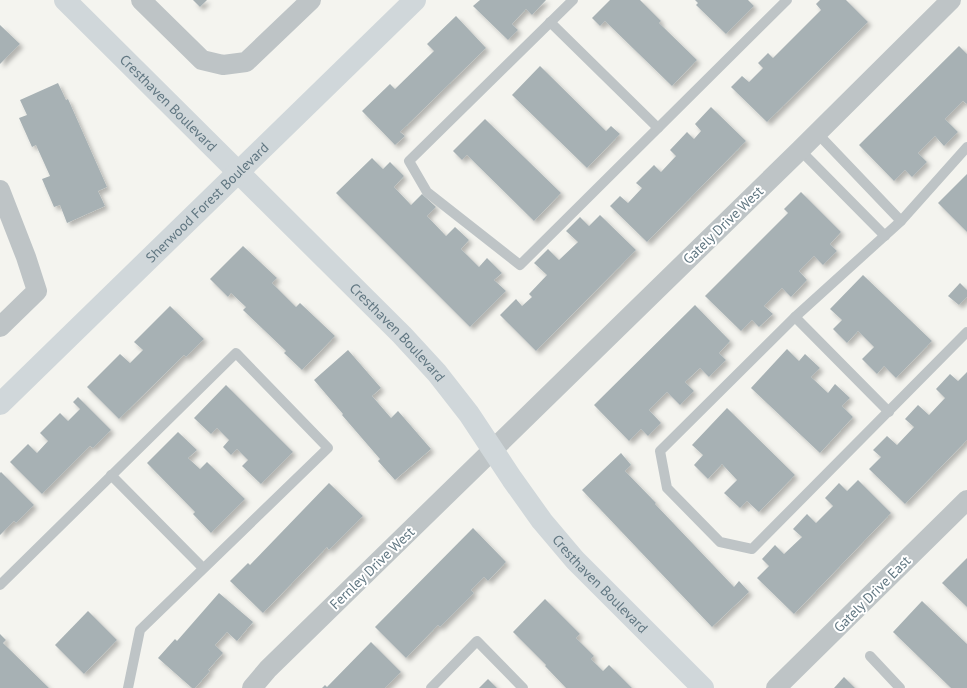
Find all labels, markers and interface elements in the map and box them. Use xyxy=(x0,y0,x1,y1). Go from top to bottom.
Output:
street label: Cresthaven Boulevard xyxy=(116,51,221,155)
street label: Sherwood Forest Boulevard xyxy=(142,139,272,266)
street label: Gately Drive West xyxy=(679,182,767,268)
street label: Cresthaven Boulevard xyxy=(346,279,449,385)
street label: Fernley Drive West xyxy=(326,523,418,613)
street label: Cresthaven Boulevard xyxy=(548,531,652,637)
street label: Gately Drive East xyxy=(830,552,914,636)

